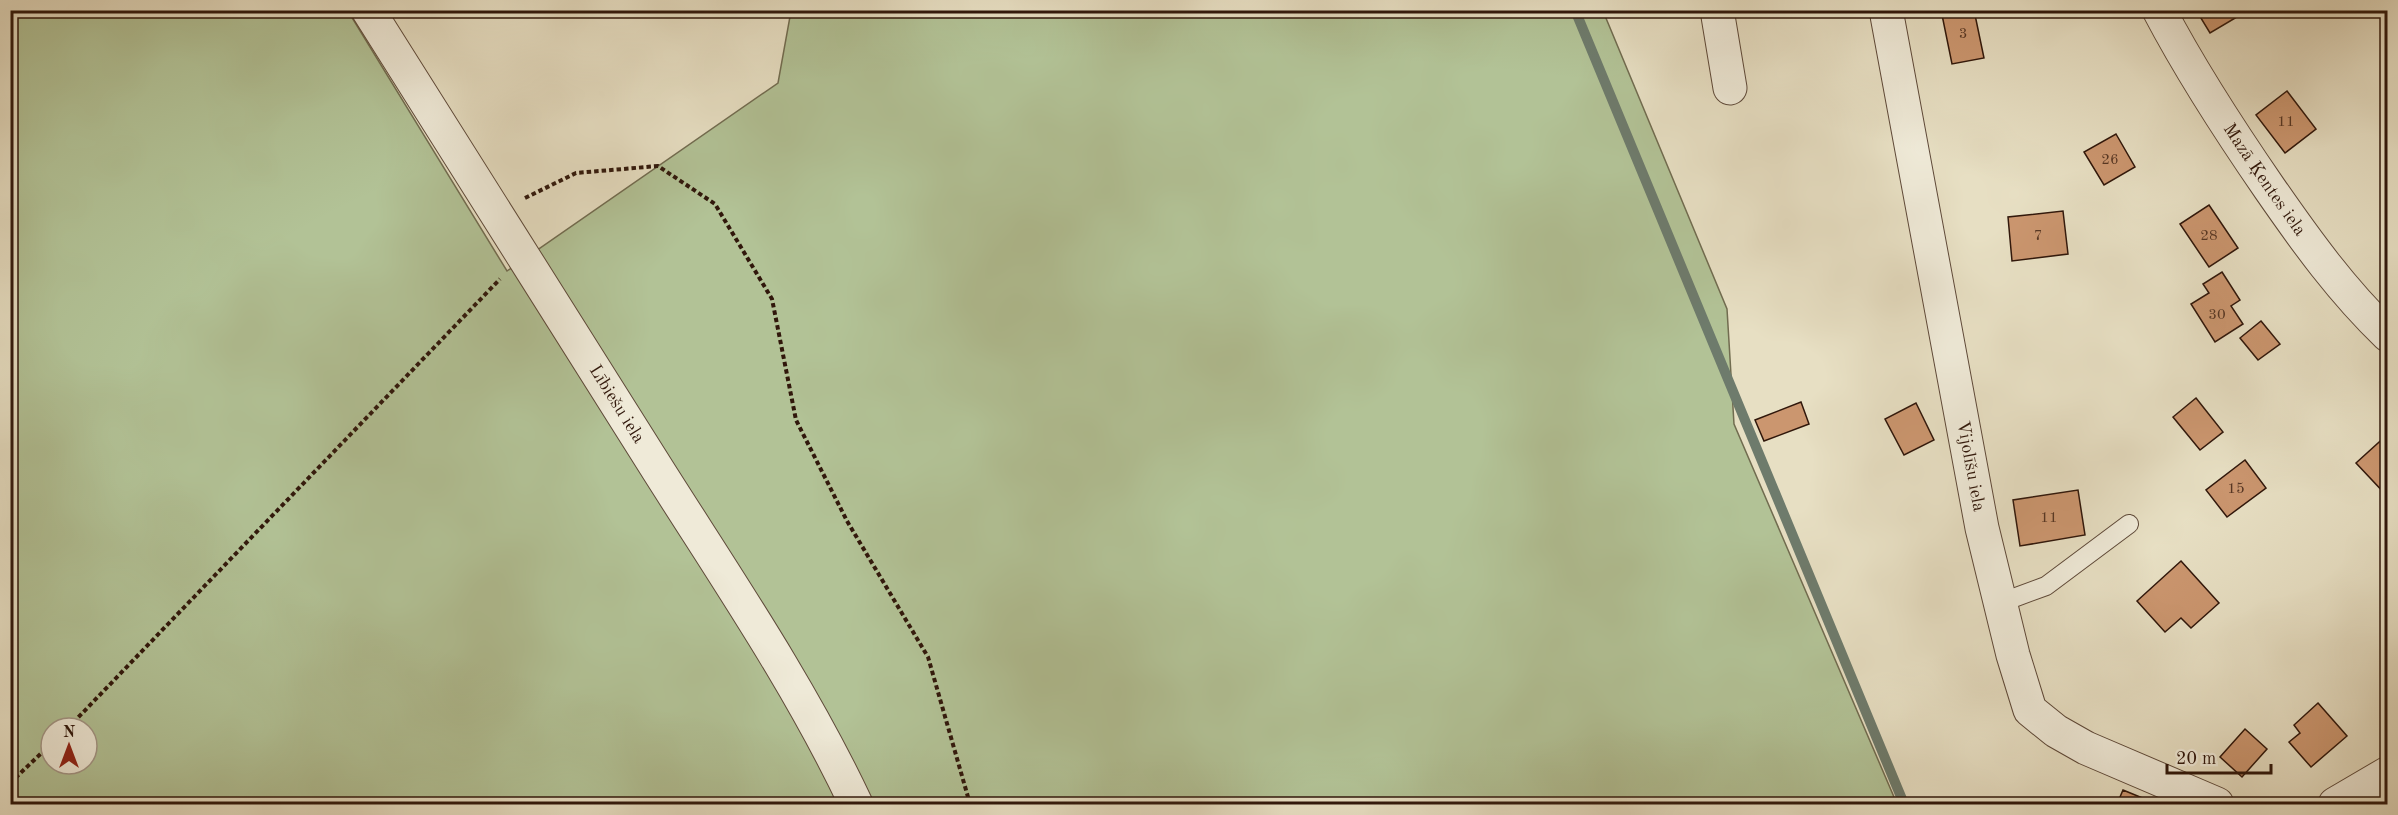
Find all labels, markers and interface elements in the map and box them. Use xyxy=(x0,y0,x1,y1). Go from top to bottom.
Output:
house number: 3 xyxy=(1959,27,1967,42)
house number: 11 xyxy=(2277,115,2295,130)
street label: Mazā Ķentes iela xyxy=(2220,120,2309,239)
house number: 26 xyxy=(2101,153,2119,168)
house number: 7 xyxy=(2034,229,2042,244)
house number: 28 xyxy=(2200,229,2218,244)
house number: 30 xyxy=(2208,308,2226,323)
street label: Lībiešu iela xyxy=(586,362,648,447)
street label: Vijolīšu iela xyxy=(1953,419,1988,513)
house number: 15 xyxy=(2227,482,2245,497)
house number: 11 xyxy=(2040,511,2058,526)
north arrow xyxy=(39,716,99,776)
text: N xyxy=(63,725,76,741)
scale bar xyxy=(2167,737,2270,775)
text: 20 m xyxy=(2176,750,2216,768)

